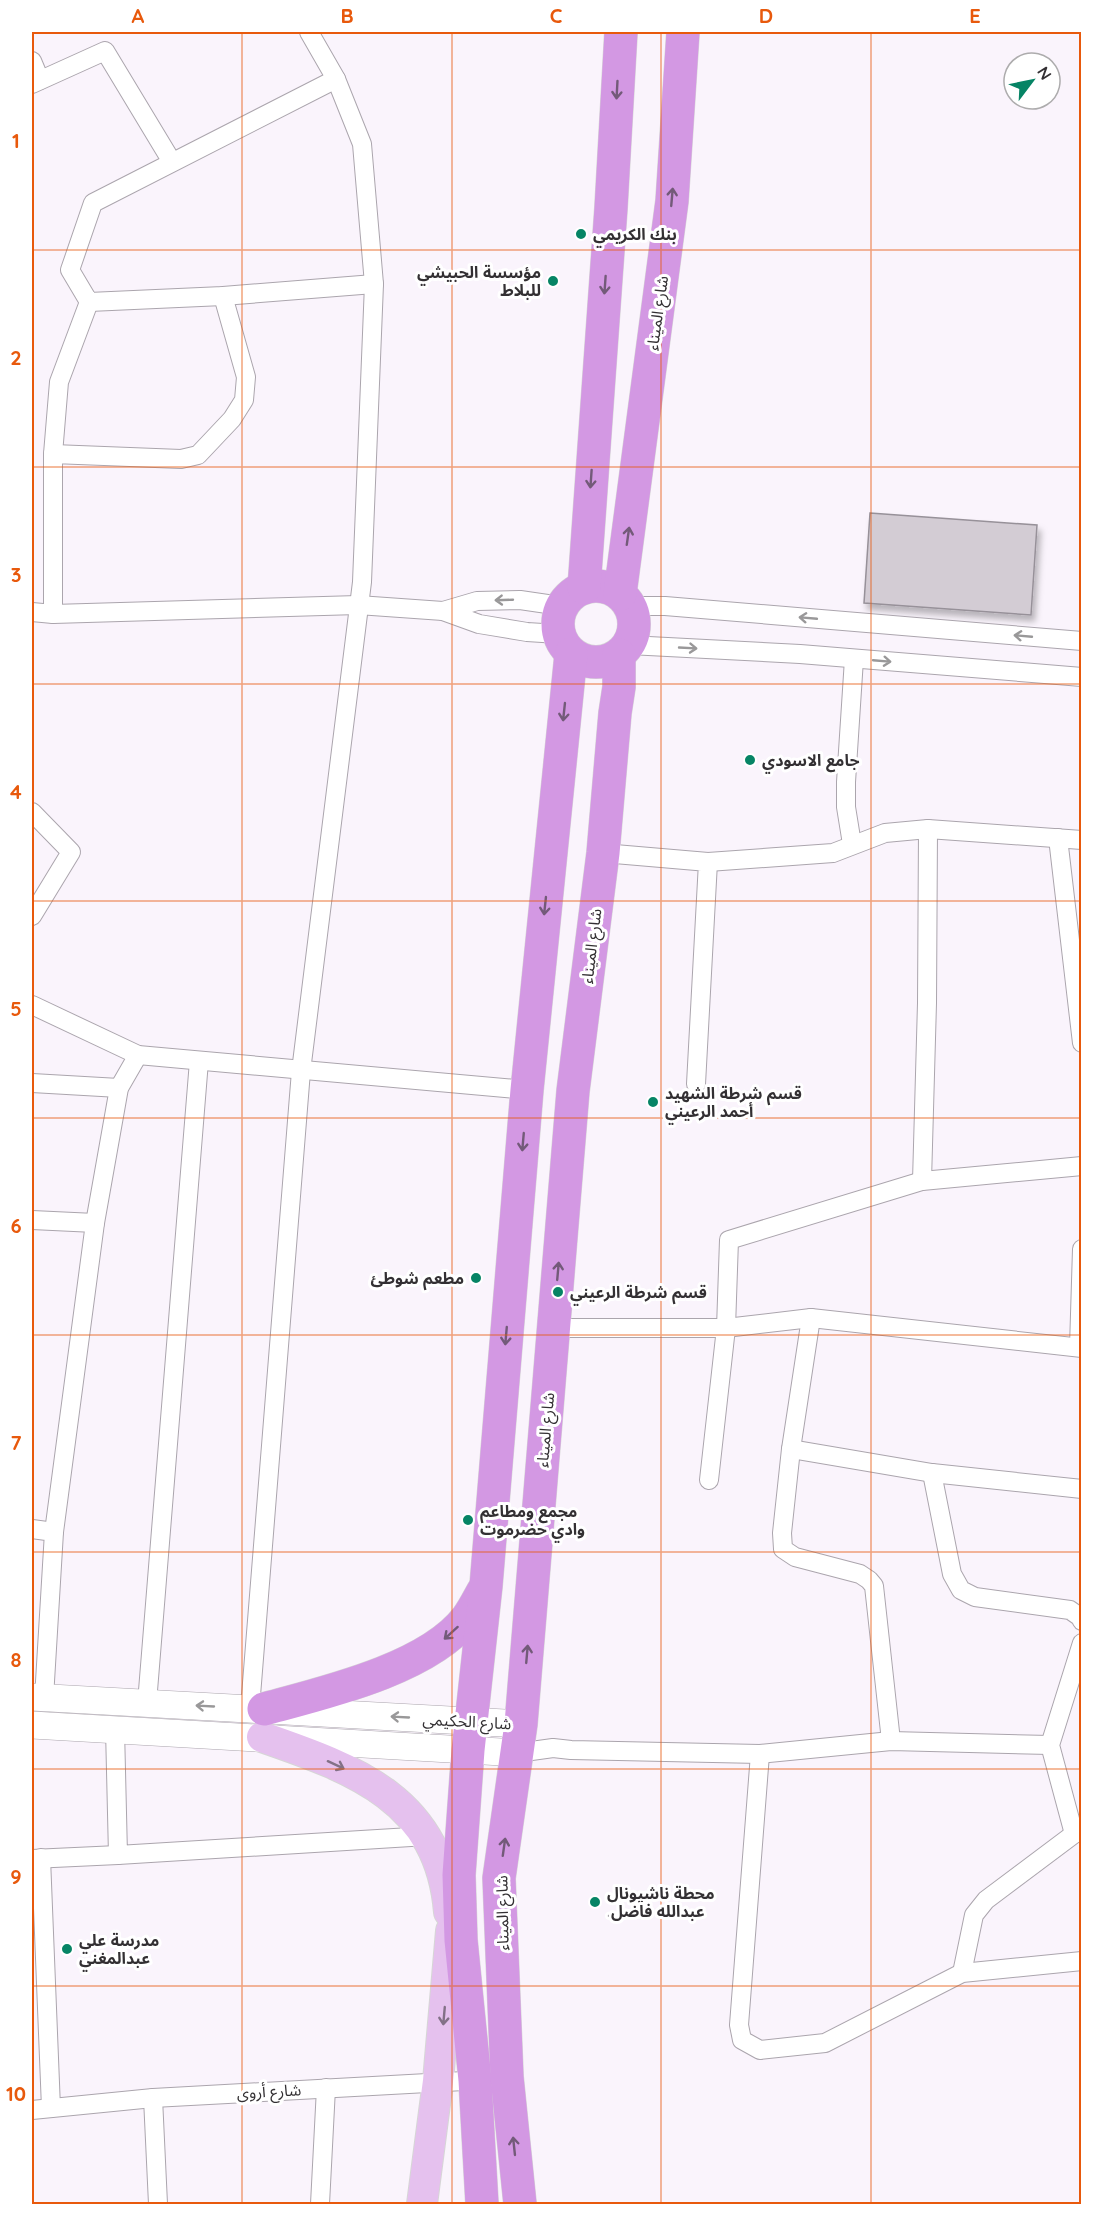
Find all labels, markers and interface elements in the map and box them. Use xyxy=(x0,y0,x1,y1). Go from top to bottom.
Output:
text: A xyxy=(132,3,145,28)
text: B xyxy=(340,3,354,28)
text: C xyxy=(550,3,563,28)
text: D xyxy=(759,3,773,28)
text: E xyxy=(969,3,981,28)
north arrow xyxy=(1002,51,1062,111)
text: N xyxy=(1033,63,1056,83)
one-way arrow xyxy=(612,79,623,99)
text: 1 xyxy=(12,128,20,153)
one-way arrow xyxy=(667,187,678,207)
place label: بنك الكريمي xyxy=(593,224,677,248)
marker: بنك الكريمي xyxy=(574,227,588,241)
place label: مؤسسة الحبيشي للبلاط xyxy=(417,262,541,300)
marker: مؤسسة الحبيشي للبلاط xyxy=(546,274,560,288)
one-way arrow xyxy=(599,274,610,294)
street label: شارع الميناء xyxy=(642,274,675,352)
text: 2 xyxy=(10,345,22,370)
one-way arrow xyxy=(586,469,597,489)
one-way arrow xyxy=(622,526,633,546)
text: 3 xyxy=(11,562,21,587)
one-way arrow xyxy=(494,595,514,606)
one-way arrow xyxy=(799,612,818,623)
one-way arrow xyxy=(1014,630,1034,641)
one-way arrow xyxy=(677,643,697,654)
one-way arrow xyxy=(872,656,891,667)
one-way arrow xyxy=(558,701,569,721)
place label: جامع الاسودي xyxy=(762,750,860,774)
marker: جامع الاسودي xyxy=(743,753,757,767)
text: 4 xyxy=(10,779,22,804)
one-way arrow xyxy=(539,895,550,915)
street label: شارع الميناء xyxy=(576,907,609,985)
text: 5 xyxy=(10,996,22,1021)
place label: قسم شرطة الشهيد أحمد الرعيني xyxy=(665,1083,802,1125)
marker: قسم شرطة الشهيد أحمد الرعيني xyxy=(646,1095,660,1109)
one-way arrow xyxy=(517,1131,528,1151)
text: 6 xyxy=(10,1213,22,1238)
one-way arrow xyxy=(553,1261,564,1281)
place label: مطعم شوطئ xyxy=(370,1268,464,1291)
marker: مطعم شوطئ xyxy=(469,1271,483,1285)
place label: قسم شرطة الرعيني xyxy=(570,1282,707,1306)
marker: قسم شرطة الرعيني xyxy=(551,1285,565,1299)
one-way arrow xyxy=(500,1326,511,1346)
street label: شارع الميناء xyxy=(532,1392,561,1469)
text: 7 xyxy=(11,1430,22,1455)
place label: مجمع ومطاعم وادي حضرموت xyxy=(480,1501,585,1543)
marker: مجمع ومطاعم وادي حضرموت xyxy=(461,1513,475,1527)
one-way arrow xyxy=(444,1626,459,1640)
one-way arrow xyxy=(522,1644,533,1664)
text: 8 xyxy=(11,1647,22,1672)
one-way arrow xyxy=(196,1701,216,1712)
street label: شارع الحكيمي xyxy=(422,1709,512,1736)
one-way arrow xyxy=(390,1711,410,1722)
one-way arrow xyxy=(327,1760,345,1772)
one-way arrow xyxy=(498,1838,509,1858)
text: 9 xyxy=(10,1864,22,1889)
street label: شارع الميناء xyxy=(491,1875,516,1951)
place label: محطة ناشيونال .عبدالله فاضل xyxy=(607,1883,715,1921)
marker: محطة ناشيونال .عبدالله فاضل xyxy=(588,1895,602,1909)
place label: مدرسة علي عبدالمغني xyxy=(79,1930,159,1972)
marker: مدرسة علي عبدالمغني xyxy=(60,1942,74,1956)
one-way arrow xyxy=(438,2006,449,2026)
street label: شارع أروى xyxy=(236,2079,302,2106)
text: 10 xyxy=(6,2081,26,2106)
one-way arrow xyxy=(508,2137,519,2157)

